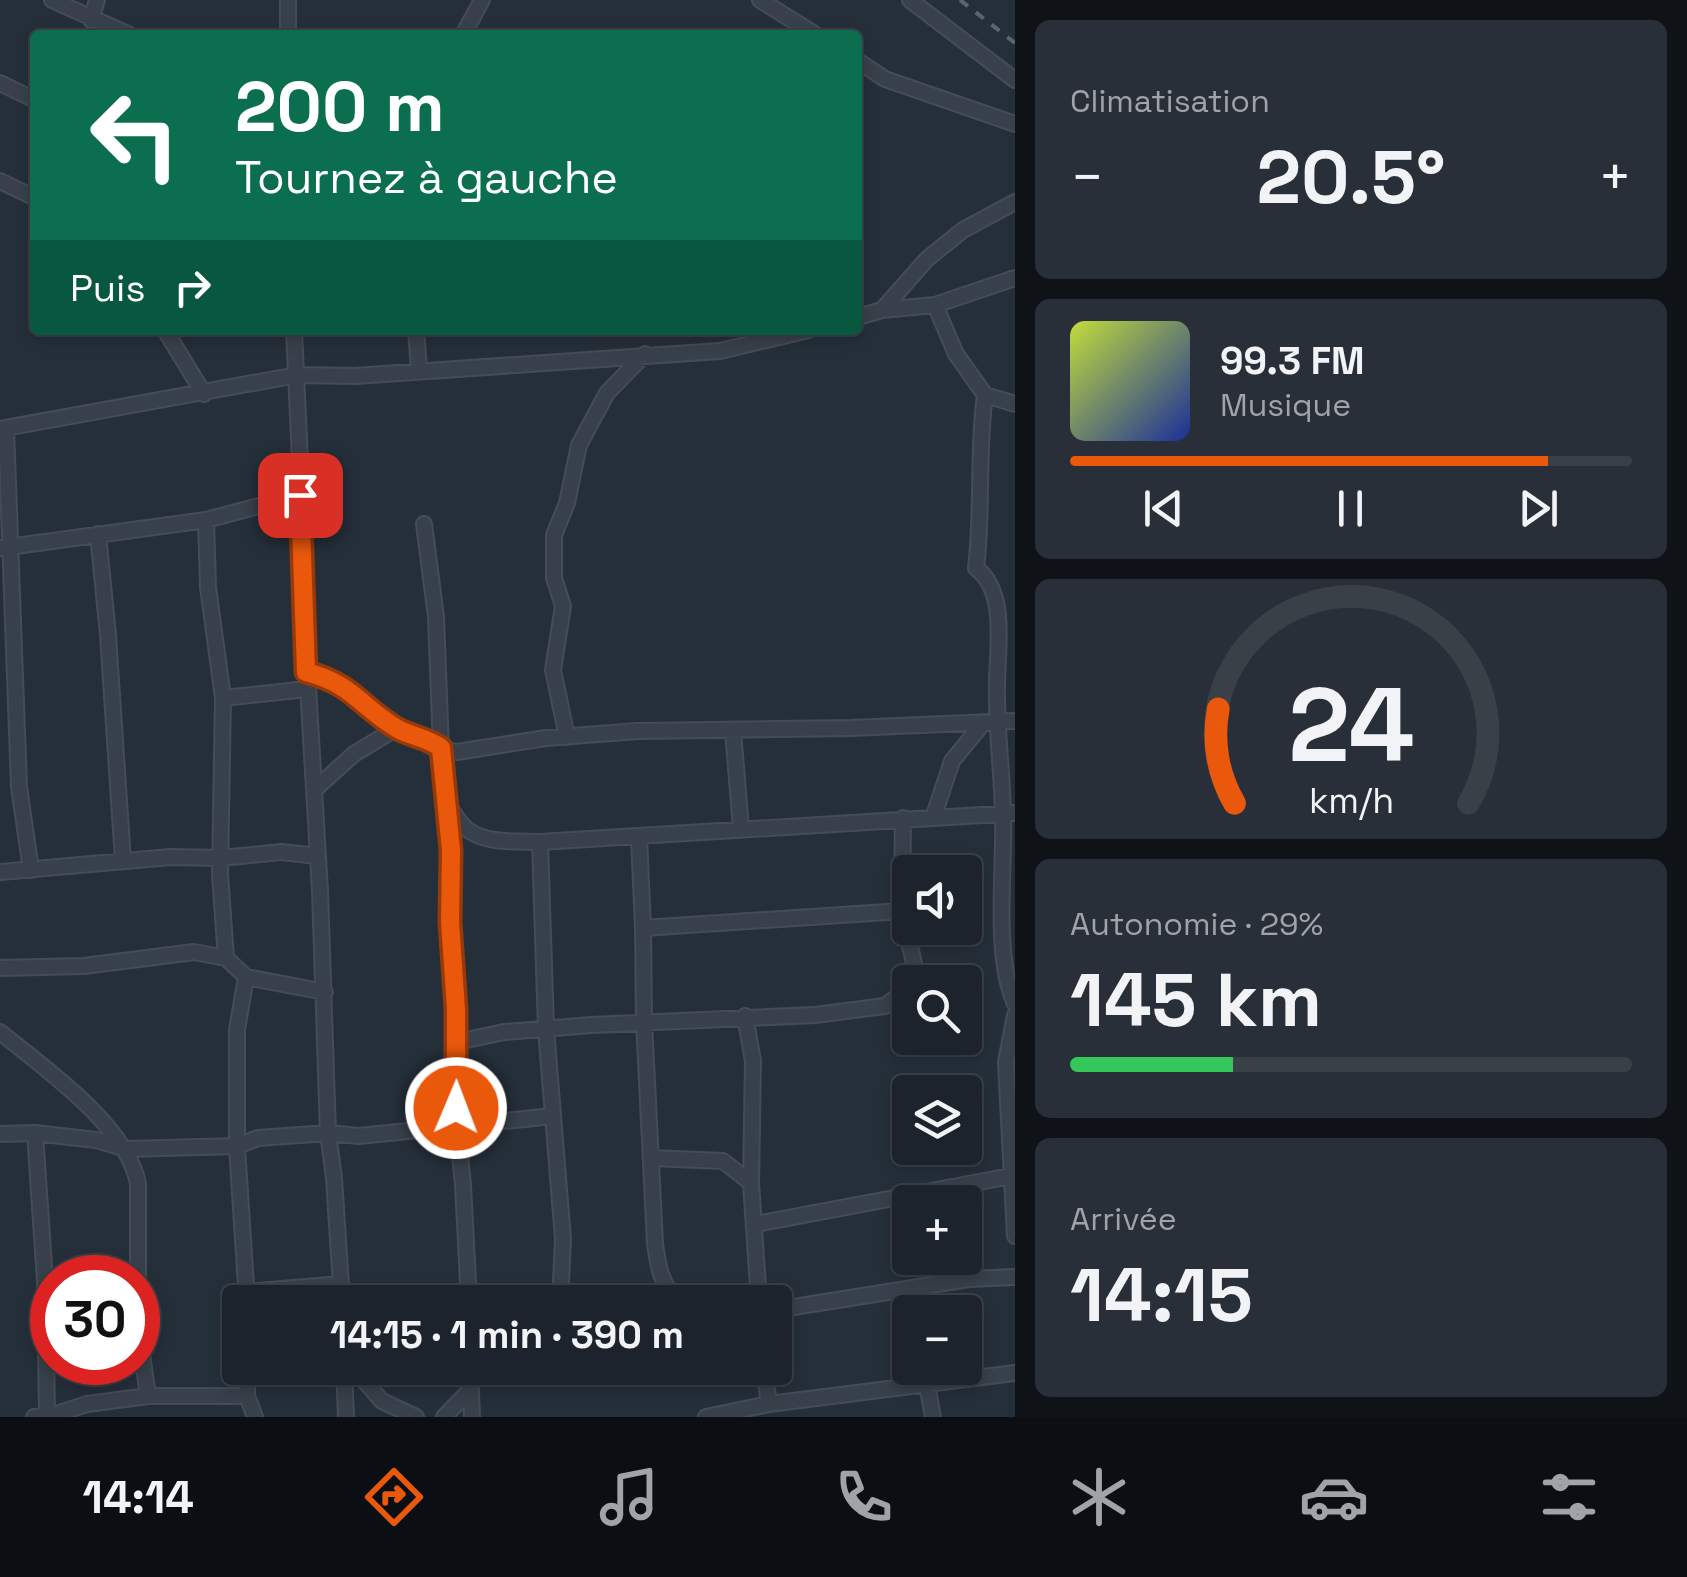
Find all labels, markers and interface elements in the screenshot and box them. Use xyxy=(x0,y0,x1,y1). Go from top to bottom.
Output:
text: 200 m xyxy=(235,62,445,151)
icon: left xyxy=(70,70,200,200)
text: Climatisation xyxy=(1070,81,1270,121)
text: 20.5° xyxy=(1256,129,1446,225)
text: − xyxy=(1070,142,1104,212)
text: + xyxy=(1598,142,1632,212)
text: Tournez à gauche xyxy=(235,149,618,206)
icon: right xyxy=(165,260,220,315)
text: Puis xyxy=(70,264,145,312)
text: 99.3 FM xyxy=(1220,337,1364,385)
text: Musique xyxy=(1220,385,1351,425)
pin xyxy=(258,453,343,538)
icon: arrive xyxy=(273,468,328,523)
icon: previous xyxy=(1136,481,1191,536)
icon: pause xyxy=(1323,481,1378,536)
icon: next xyxy=(1511,481,1566,536)
text: 24 xyxy=(1288,659,1414,791)
text: km/h xyxy=(1308,778,1394,823)
map controls xyxy=(892,855,982,1385)
button: sound xyxy=(892,855,982,945)
text: Autonomie · 29% xyxy=(1070,904,1323,944)
text: 145 km xyxy=(1070,952,1322,1048)
button: search xyxy=(892,965,982,1055)
position arrow xyxy=(404,1056,508,1160)
button: layers xyxy=(892,1075,982,1165)
button: + xyxy=(892,1185,982,1275)
text: Arrivée xyxy=(1070,1199,1177,1239)
text: 14:15 xyxy=(1070,1247,1253,1343)
speed limit sign: 30 xyxy=(30,1255,160,1385)
button: − xyxy=(892,1295,982,1385)
text: 14:15 · 1 min · 390 m xyxy=(330,1311,684,1359)
icon: directions xyxy=(359,1462,429,1532)
icon: music xyxy=(594,1462,664,1532)
icon: phone xyxy=(829,1462,899,1532)
icon: climate xyxy=(1064,1462,1134,1532)
icon: car xyxy=(1299,1462,1369,1532)
icon: filters xyxy=(1534,1462,1604,1532)
text: 14:14 xyxy=(83,1469,194,1526)

